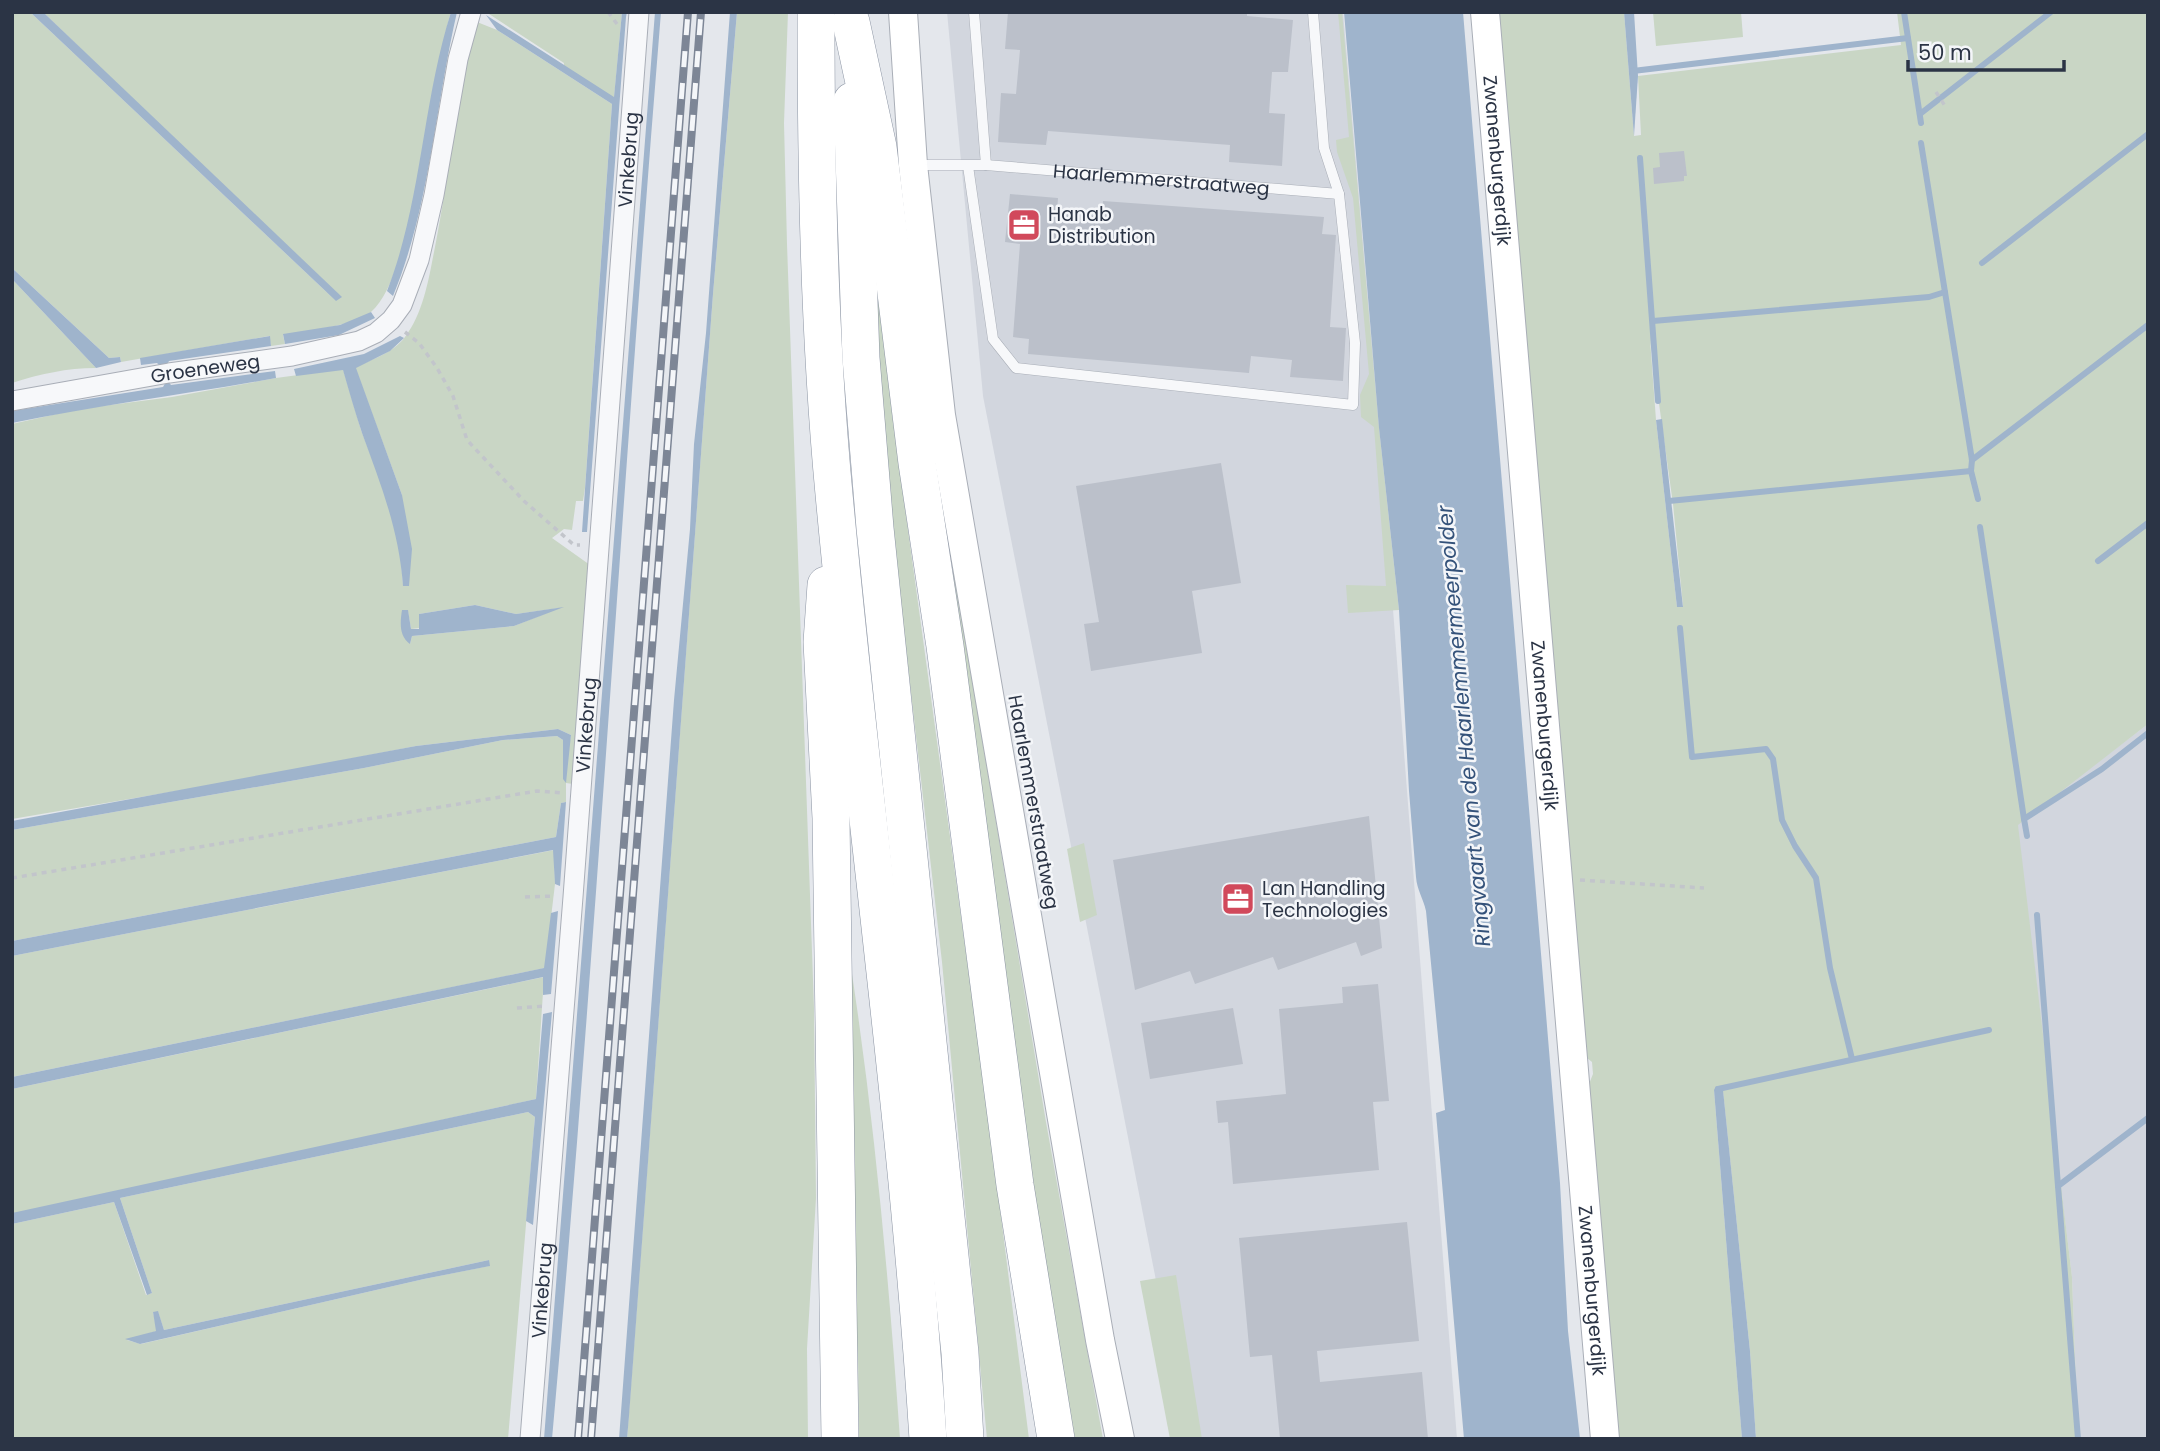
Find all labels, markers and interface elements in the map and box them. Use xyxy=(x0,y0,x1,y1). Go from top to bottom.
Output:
scale bar xyxy=(1908,28,2064,72)
text: 50 m xyxy=(1918,38,1972,67)
street label: Zwanenburgerdijk xyxy=(1476,74,1518,247)
street label: Vinkebrug xyxy=(611,111,646,209)
street label: Haarlemmerstraatweg xyxy=(1052,158,1271,202)
place label: Hanab Distribution xyxy=(1048,201,1156,250)
office icon: Hanab Distribution xyxy=(1005,206,1043,244)
street label: Groeneweg xyxy=(149,348,262,390)
water label: Ringvaart van de Haarlemmermeerpolder xyxy=(1430,503,1497,948)
street label: Zwanenburgerdijk xyxy=(1524,639,1565,812)
street label: Vinkebrug xyxy=(569,676,603,774)
street label: Haarlemmerstraatweg xyxy=(1001,693,1066,911)
place label: Lan Handling Technologies xyxy=(1262,875,1388,924)
office icon: Lan Handling Technologies xyxy=(1219,880,1257,918)
street label: Zwanenburgerdijk xyxy=(1571,1204,1613,1377)
street label: Vinkebrug xyxy=(525,1241,560,1340)

